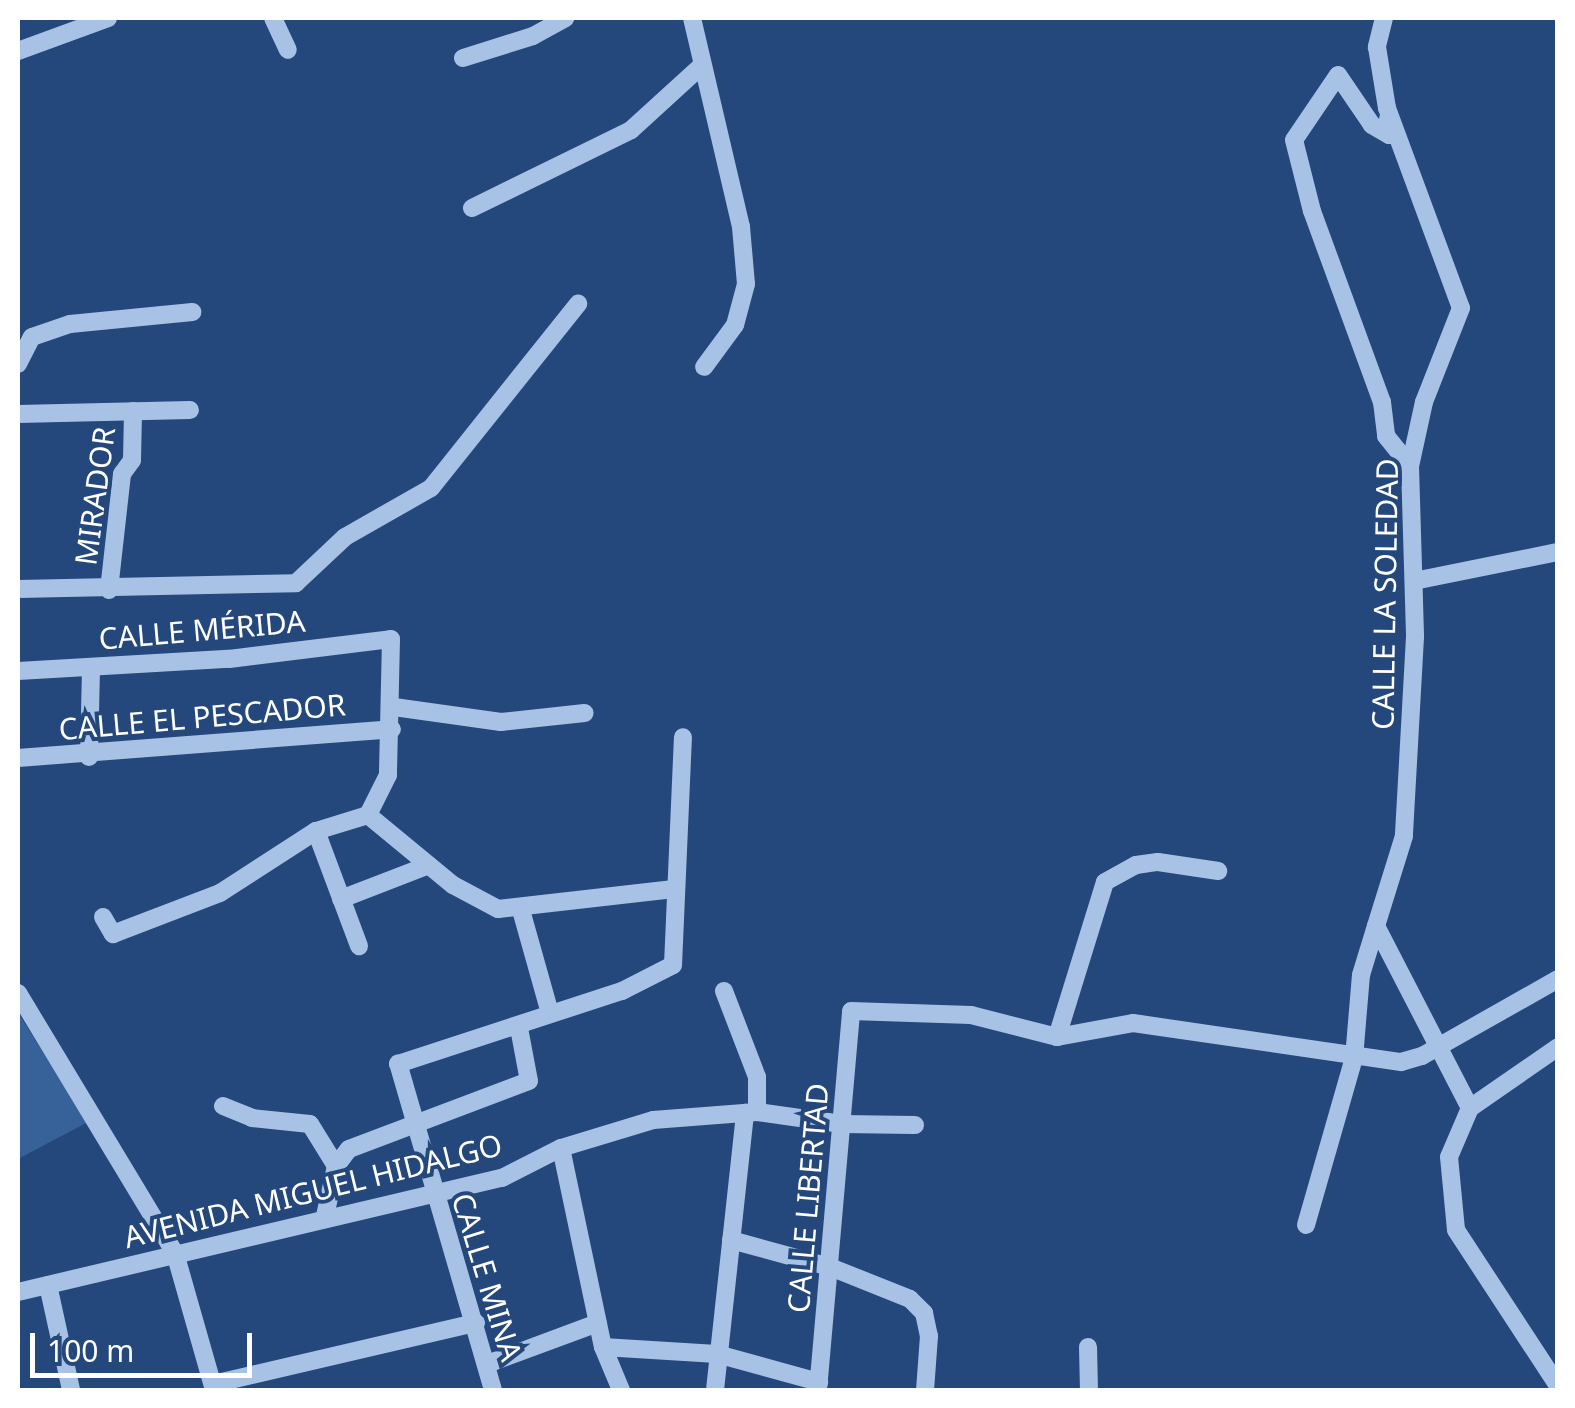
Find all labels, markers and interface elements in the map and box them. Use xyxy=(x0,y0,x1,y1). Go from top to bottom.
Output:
street label: MIRADOR xyxy=(67,425,123,567)
street label: CALLE LA SOLEDAD xyxy=(1365,458,1405,730)
street label: CALLE MÉRIDA xyxy=(97,603,307,657)
street label: CALLE EL PESCADOR xyxy=(57,687,347,747)
street label: CALLE LIBERTAD xyxy=(780,1082,836,1314)
street label: AVENIDA MIGUEL HIDALGO xyxy=(120,1127,506,1255)
street label: CALLE MINA xyxy=(444,1189,530,1365)
scale bar xyxy=(35,1313,258,1375)
text: 100 m xyxy=(47,1330,134,1371)

